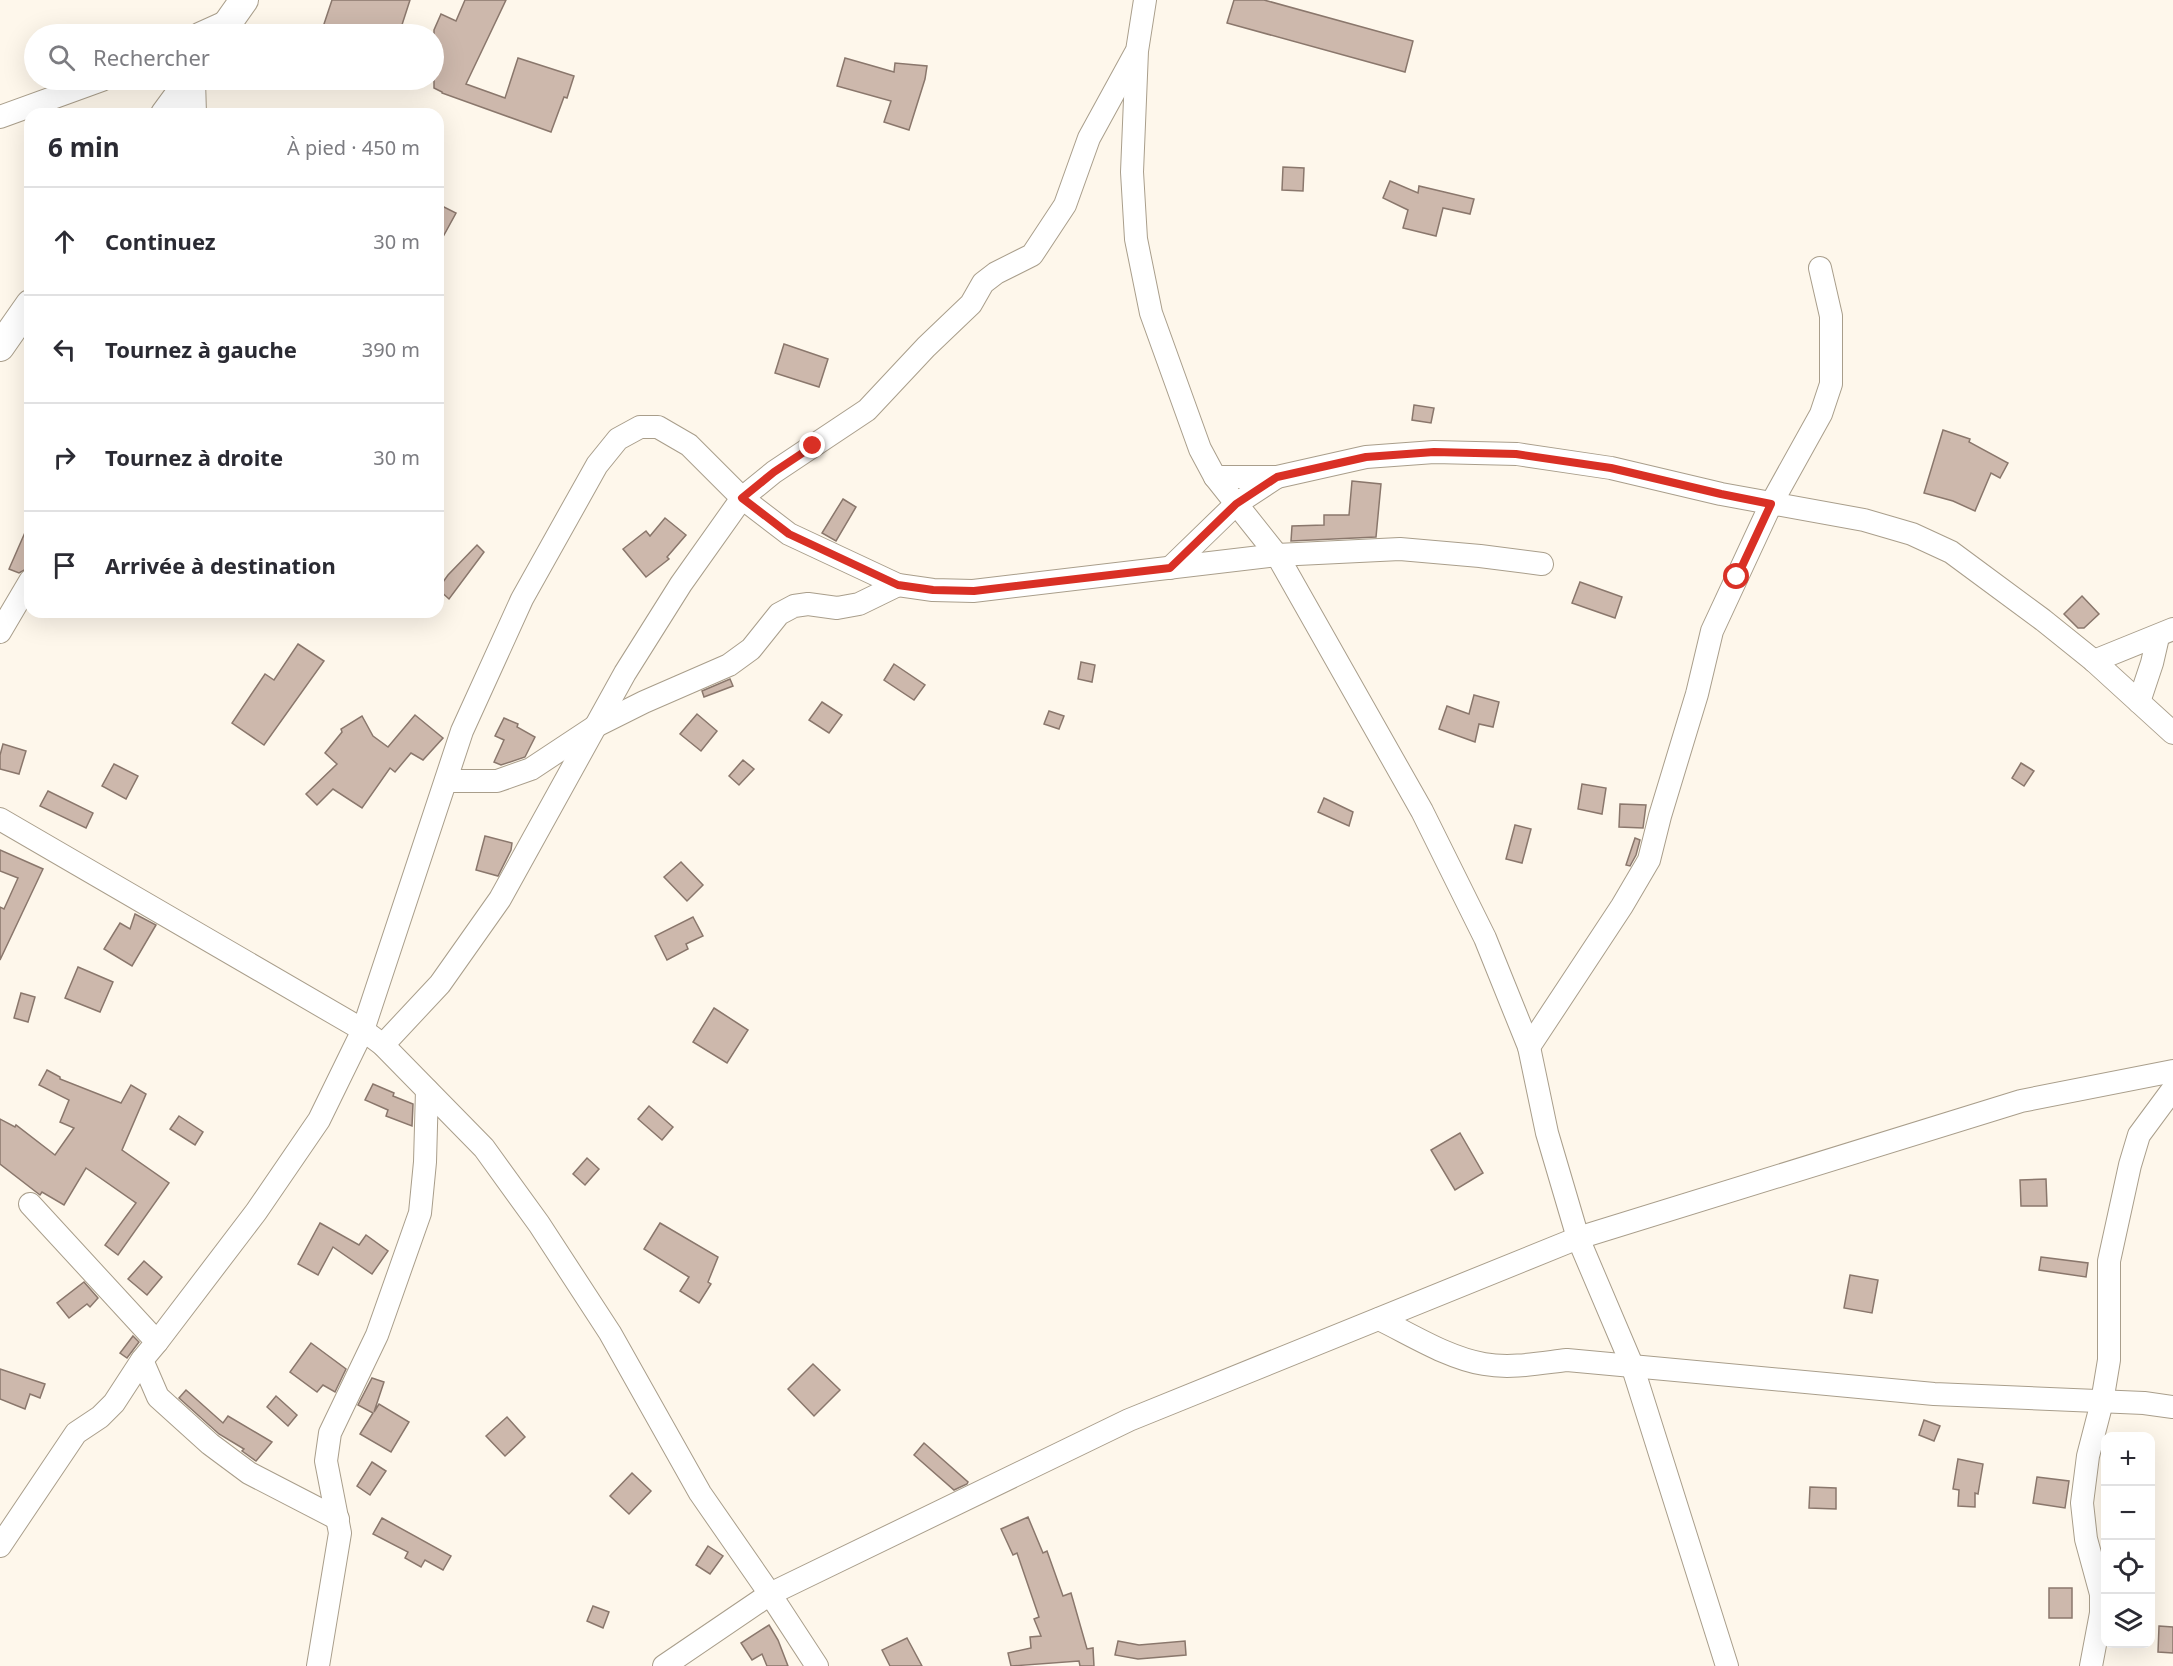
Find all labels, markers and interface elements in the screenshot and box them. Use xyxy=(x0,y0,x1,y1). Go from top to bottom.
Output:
search box xyxy=(24,24,444,90)
icon: search xyxy=(45,41,78,74)
text: Rechercher xyxy=(93,42,210,72)
text: 6 min xyxy=(48,129,120,165)
text: À pied · 450 m xyxy=(287,134,420,161)
icon: ahead xyxy=(48,225,81,258)
text: Continuez xyxy=(105,226,216,256)
text: 30 m xyxy=(373,228,420,255)
icon: left xyxy=(48,333,81,366)
text: Tournez à gauche xyxy=(105,334,297,364)
text: 390 m xyxy=(362,336,420,363)
route end xyxy=(799,432,825,458)
icon: right xyxy=(48,441,81,474)
text: Tournez à droite xyxy=(105,442,283,472)
text: 30 m xyxy=(373,444,420,471)
icon: arrive xyxy=(48,549,81,582)
text: Arrivée à destination xyxy=(105,550,336,580)
route start xyxy=(1723,563,1749,589)
map controls xyxy=(2101,1432,2155,1648)
button: + xyxy=(2101,1432,2155,1486)
button: − xyxy=(2101,1486,2155,1540)
button: locate xyxy=(2101,1540,2155,1594)
button: layers xyxy=(2101,1594,2155,1648)

